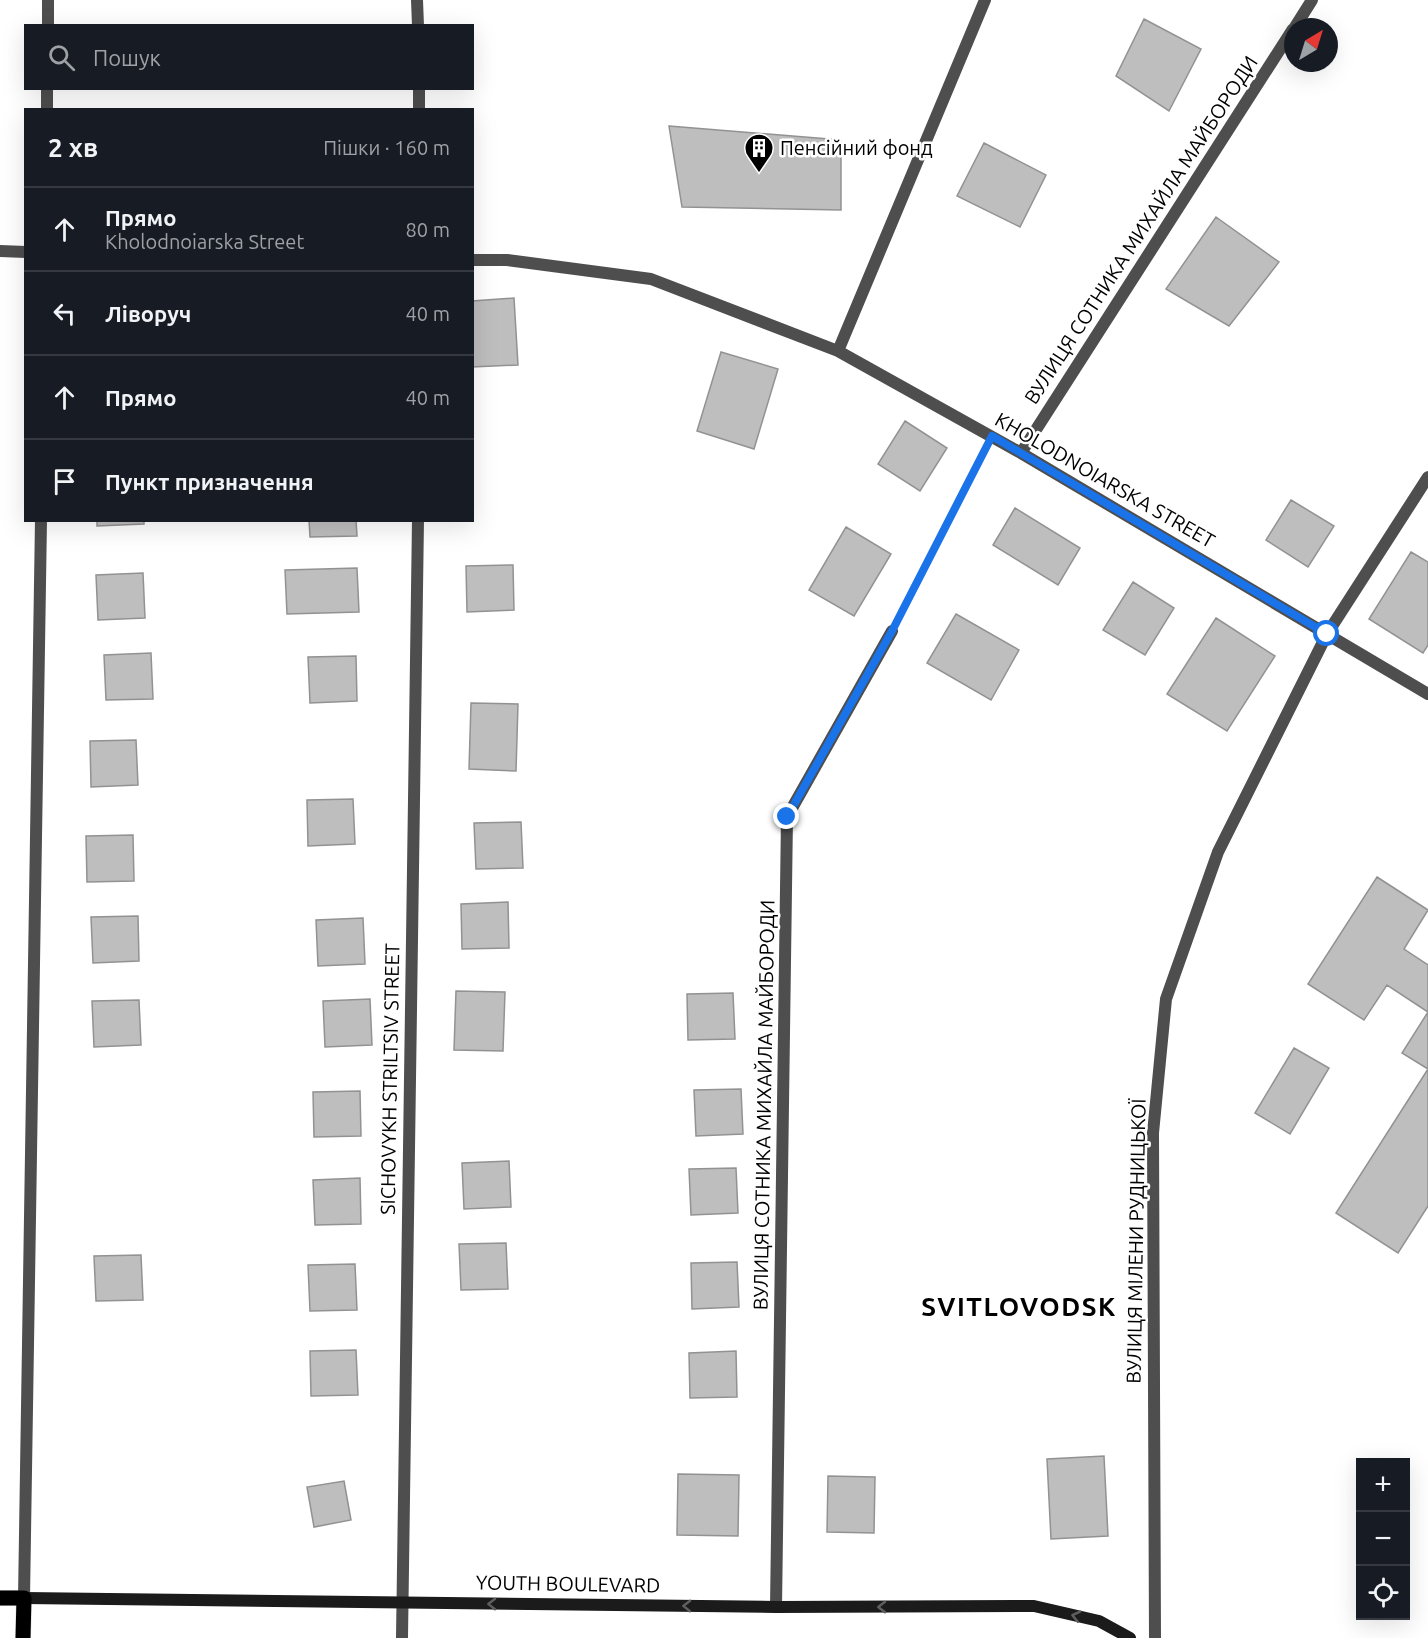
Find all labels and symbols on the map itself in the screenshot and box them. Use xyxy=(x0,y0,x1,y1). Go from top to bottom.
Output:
north arrow xyxy=(1284,18,1338,72)
street label: ВУЛИЦЯ СОТНИКА МИХАЙЛА МАЙБОРОДИ xyxy=(1019,51,1262,408)
building icon: Пенсійний фонд xyxy=(743,132,775,174)
place label: Пенсійний фонд xyxy=(780,136,933,159)
street label: KHOLODNOIARSKA STREET xyxy=(991,407,1219,552)
route start xyxy=(1313,620,1339,646)
route end xyxy=(773,803,799,829)
street label: ВУЛИЦЯ СОТНИКА МИХАЙЛА МАЙБОРОДИ xyxy=(748,900,779,1310)
street label: SICHOVYKH STRILTSIV STREET xyxy=(376,943,403,1215)
street label: ВУЛИЦЯ МІЛЕНИ РУДНИЦЬКОЇ xyxy=(1122,1097,1150,1384)
district label: SVITLOVODSK xyxy=(921,1292,1117,1321)
street label: YOUTH BOULEVARD xyxy=(476,1570,660,1597)
one-way arrow xyxy=(488,1598,497,1610)
one-way arrow xyxy=(683,1600,692,1612)
one-way arrow xyxy=(878,1601,887,1613)
one-way arrow xyxy=(1072,1610,1082,1623)

